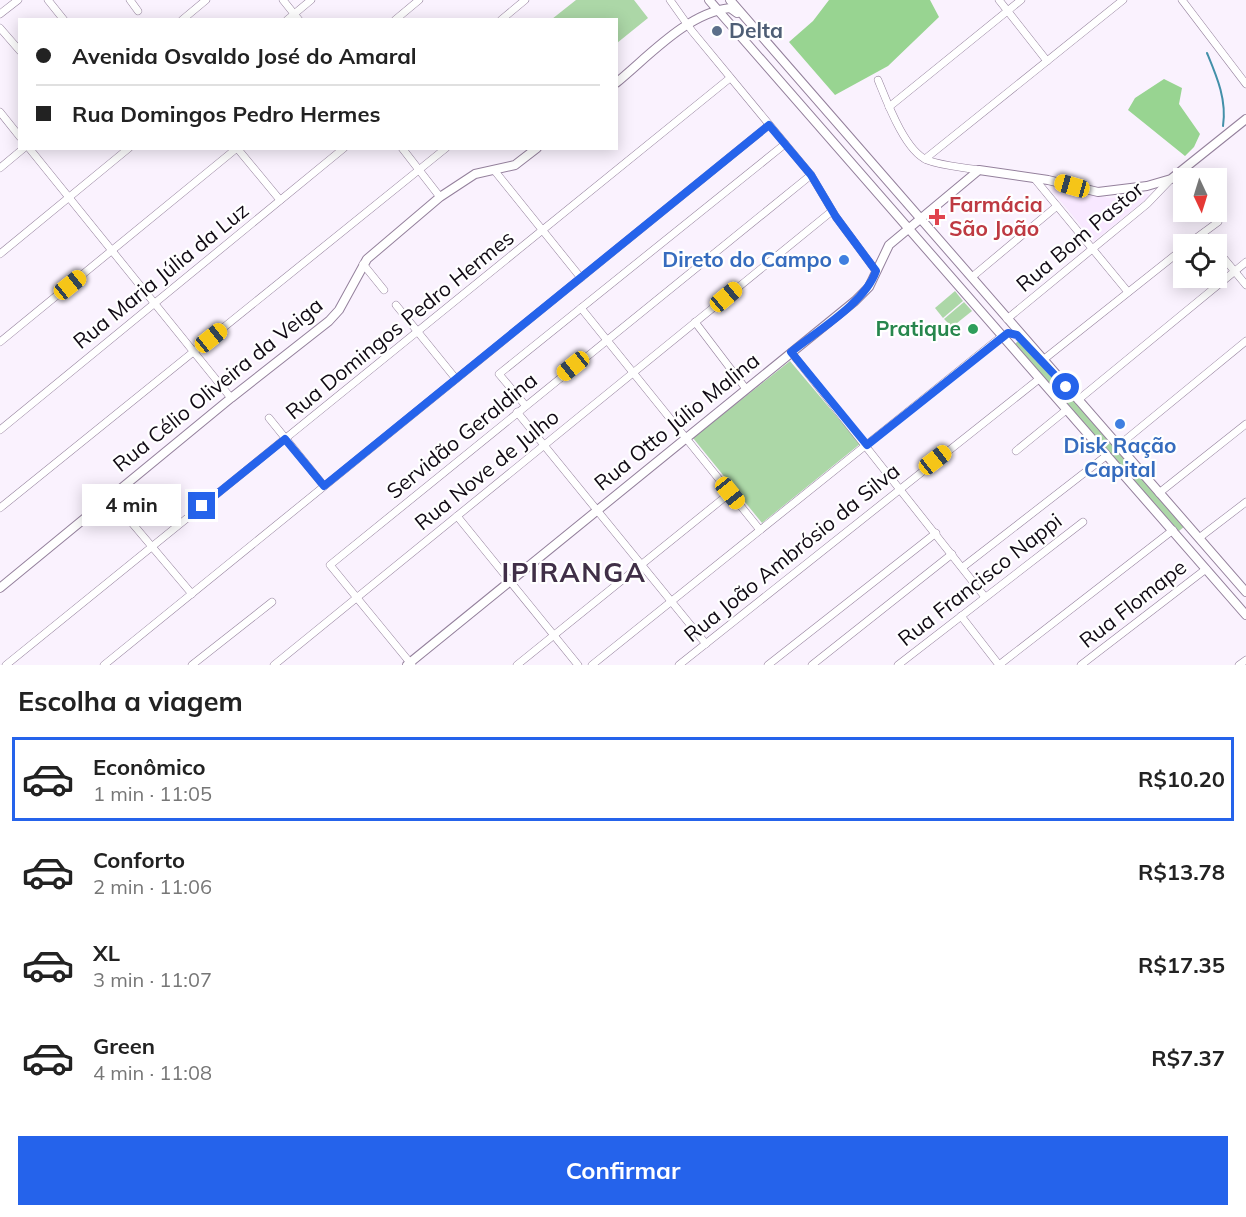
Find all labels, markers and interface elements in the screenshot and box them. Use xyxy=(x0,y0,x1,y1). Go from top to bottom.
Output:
place label: Delta xyxy=(729,17,783,43)
marker: Delta xyxy=(710,24,724,38)
text: Avenida Osvaldo José do Amaral xyxy=(72,42,417,70)
text: Rua Domingos Pedro Hermes xyxy=(72,100,380,128)
north arrow xyxy=(1173,168,1227,222)
map controls xyxy=(1173,168,1227,288)
car xyxy=(1052,172,1092,200)
street label: Rua Bom Pastor xyxy=(1011,175,1148,297)
place label: Farmácia São João xyxy=(949,191,1043,241)
street label: Rua Maria Júlia da Luz xyxy=(67,196,253,354)
marker: Farmácia São João xyxy=(930,210,944,224)
street label: Rua Domingos Pedro Hermes xyxy=(280,224,519,424)
button: locate xyxy=(1173,234,1227,288)
place label: Direto do Campo xyxy=(662,246,832,272)
marker: Direto do Campo xyxy=(837,253,851,267)
car xyxy=(50,267,90,303)
car xyxy=(706,279,746,315)
street label: Rua Célio Oliveira da Veiga xyxy=(107,292,327,477)
place label: Pratique xyxy=(876,315,961,341)
car xyxy=(191,320,231,356)
marker: Pratique xyxy=(966,322,980,336)
street label: Rua Otto Júlio Malina xyxy=(589,347,764,496)
car xyxy=(553,348,593,384)
street label: Servidão Geraldina xyxy=(381,367,542,504)
route start xyxy=(1052,373,1079,400)
street label: Rua Nove de Julho xyxy=(409,403,564,535)
marker: Disk Ração Capital xyxy=(1113,417,1127,431)
place label: Disk Ração Capital xyxy=(1063,432,1177,482)
car xyxy=(915,442,955,478)
street label: Rua João Ambrósio da Silva xyxy=(678,457,904,647)
car xyxy=(712,473,748,513)
callout: 4 min xyxy=(82,485,181,527)
text: 4 min xyxy=(105,492,158,517)
route end xyxy=(188,492,215,519)
street label: Rua Francisco Nappi xyxy=(892,507,1066,651)
street label: Rua Flomape xyxy=(1074,553,1191,653)
district label: IPIRANGA xyxy=(502,555,646,589)
text: Escolha a viagem xyxy=(18,684,243,718)
icon: car xyxy=(21,752,75,806)
text: Econômico xyxy=(93,753,206,781)
text: R$10.20 xyxy=(1138,765,1225,793)
text: 1 min · 11:05 xyxy=(93,781,212,806)
icon: car xyxy=(21,845,75,899)
text: Conforto xyxy=(93,846,185,874)
text: R$13.78 xyxy=(1138,858,1225,886)
text: 2 min · 11:06 xyxy=(93,874,212,899)
icon: car xyxy=(21,938,75,992)
text: XL xyxy=(93,939,120,967)
text: R$17.35 xyxy=(1138,951,1225,979)
text: 3 min · 11:07 xyxy=(93,967,212,992)
icon: car xyxy=(21,1031,75,1085)
text: Green xyxy=(93,1032,155,1060)
text: R$7.37 xyxy=(1151,1044,1225,1072)
text: 4 min · 11:08 xyxy=(93,1060,212,1085)
button: Confirmar xyxy=(18,1136,1228,1205)

